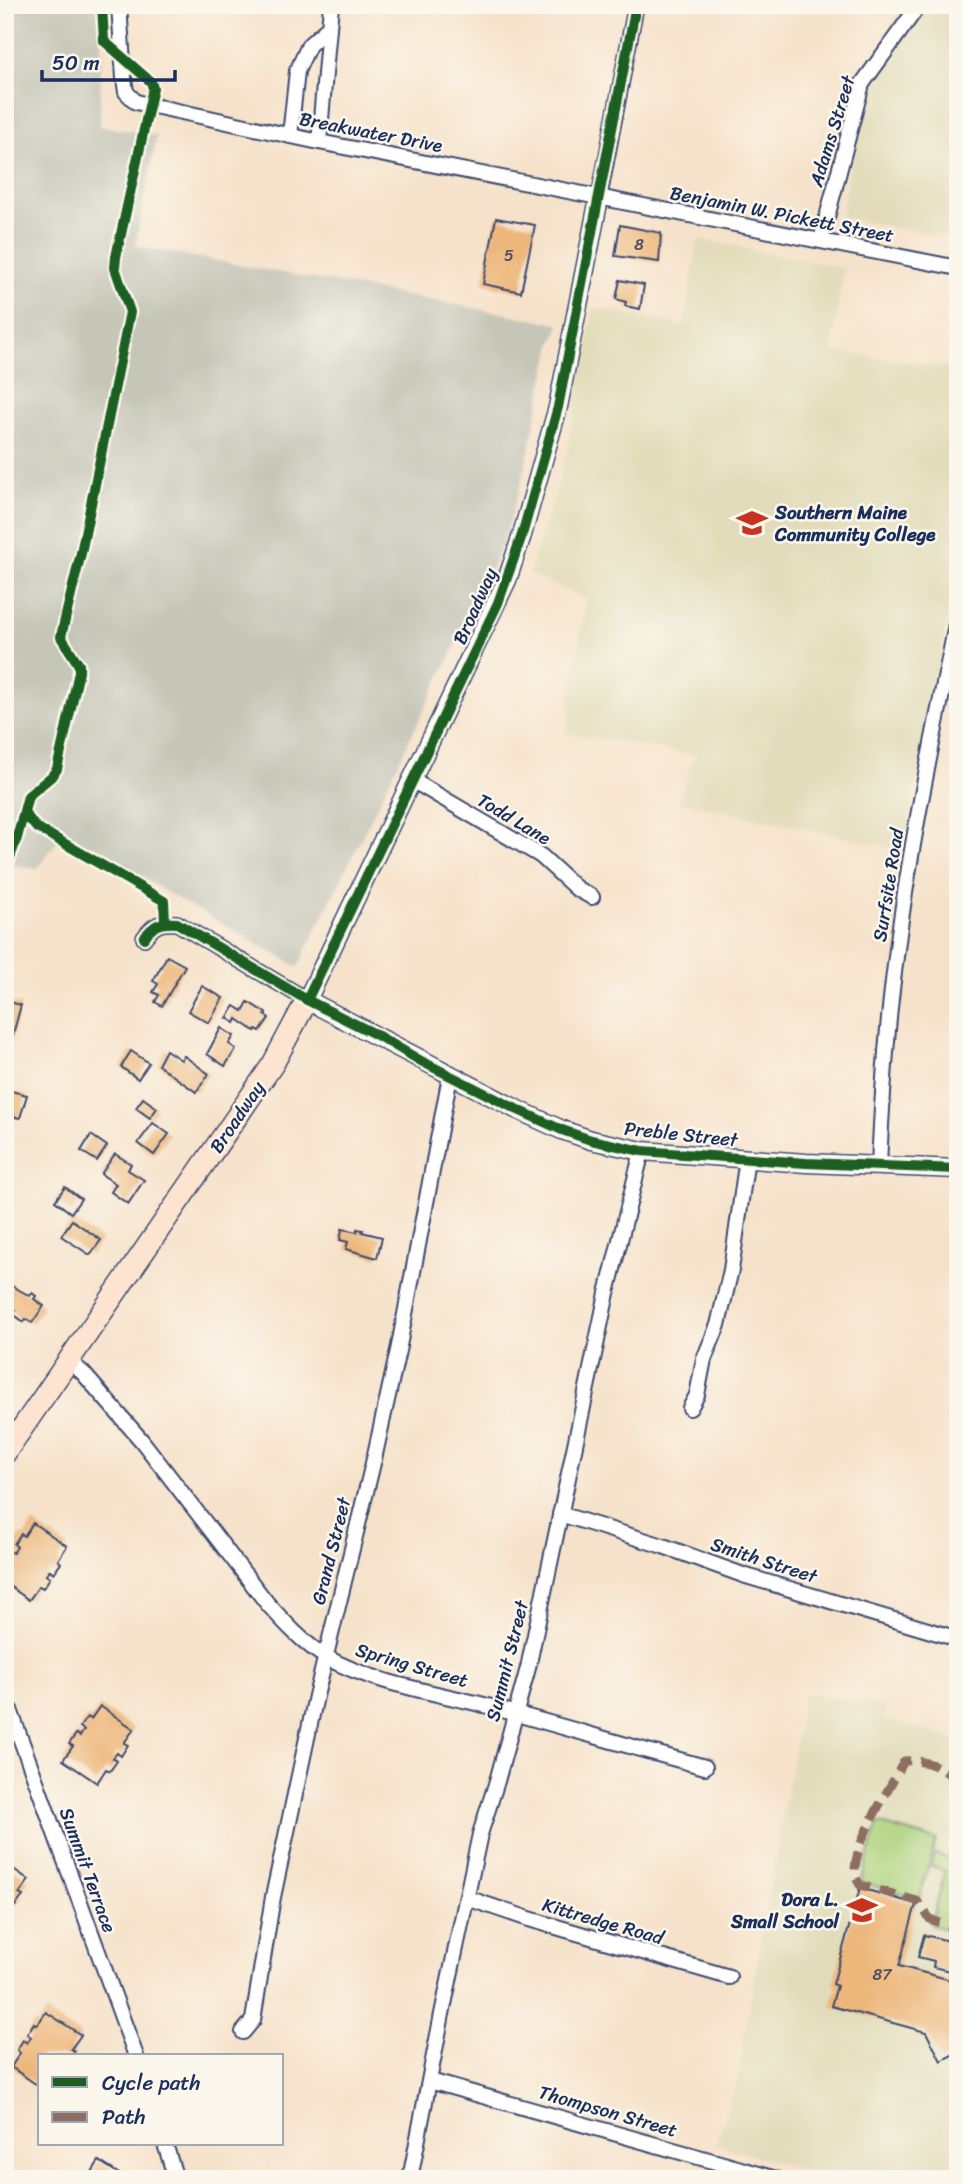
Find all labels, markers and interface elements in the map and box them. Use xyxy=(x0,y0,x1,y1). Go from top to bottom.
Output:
scale bar xyxy=(42,38,175,82)
text: 50 m xyxy=(52,44,100,82)
street label: Adams Street xyxy=(799,70,865,192)
street label: Breakwater Drive xyxy=(297,102,445,162)
street label: Benjamin W. Pickett Street xyxy=(667,176,897,252)
house number: 8 xyxy=(634,230,644,259)
house number: 5 xyxy=(504,241,514,270)
place label: Southern Maine Community College xyxy=(774,496,936,551)
school or university icon: Southern Maine Community College xyxy=(735,506,769,540)
street label: Broadway xyxy=(443,562,507,650)
street label: Todd Lane xyxy=(471,784,557,854)
street label: Surfsite Road xyxy=(863,825,913,944)
street label: Broadway xyxy=(201,1074,274,1160)
street label: Preble Street xyxy=(623,1112,741,1157)
street label: Grand Street xyxy=(302,1493,361,1608)
street label: Smith Street xyxy=(707,1527,823,1593)
street label: Summit Street xyxy=(476,1596,538,1725)
street label: Spring Street xyxy=(352,1633,472,1697)
street label: Summit Terrace xyxy=(50,1803,126,1938)
place label: Dora L. Small School xyxy=(730,1883,840,1938)
street label: Kittredge Road xyxy=(539,1888,669,1955)
school or university icon: Dora L. Small School xyxy=(845,1893,879,1927)
house number: 87 xyxy=(873,1960,892,1989)
legend xyxy=(38,2054,284,2146)
text: Cycle path xyxy=(102,2064,201,2102)
street label: Thompson Street xyxy=(535,2075,681,2147)
text: Path xyxy=(102,2098,145,2136)

